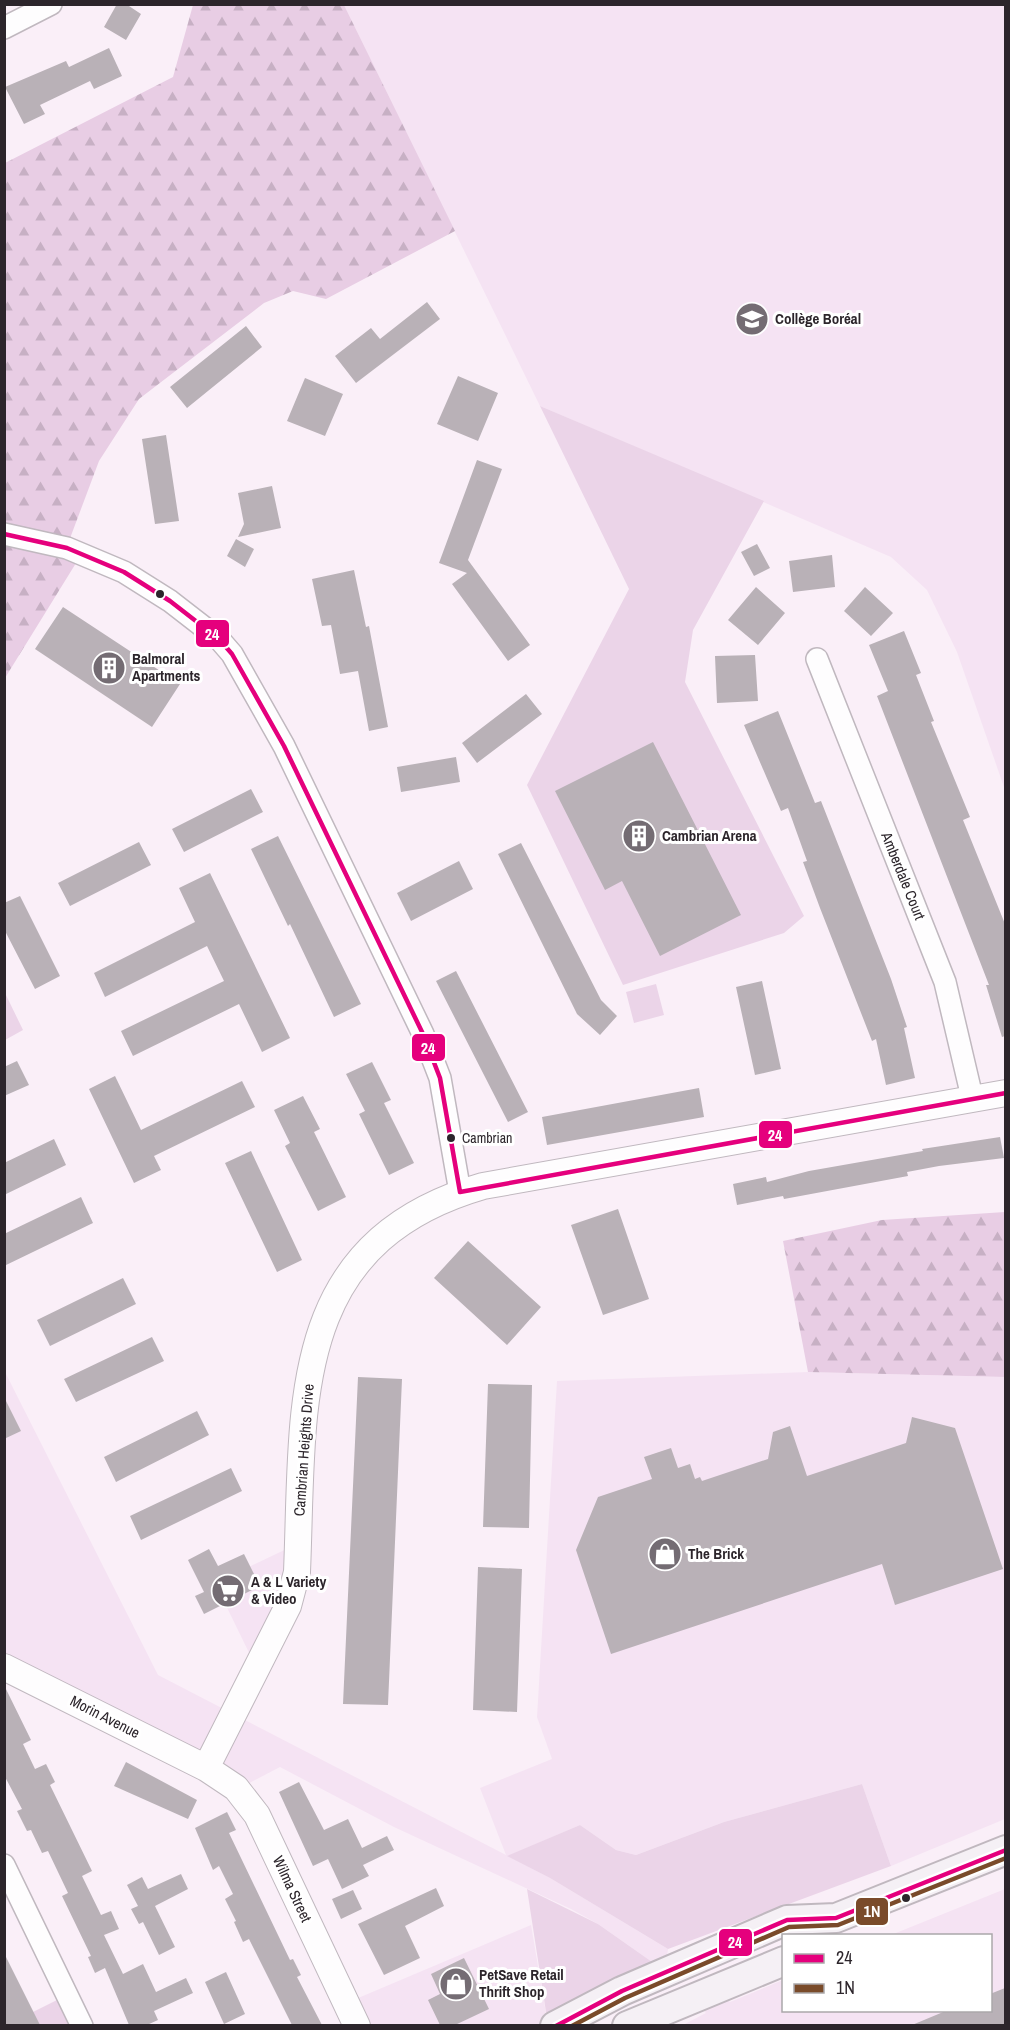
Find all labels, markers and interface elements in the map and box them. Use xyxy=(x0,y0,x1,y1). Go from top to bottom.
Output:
school or university icon: Collège Boréal xyxy=(734,301,770,337)
place label: Collège Boréal xyxy=(775,308,861,329)
unlabelled marker xyxy=(154,588,166,600)
line badge: 24 xyxy=(195,619,230,648)
text: 24 xyxy=(205,623,220,645)
place label: Balmoral Apartments xyxy=(132,648,201,686)
building icon: Balmoral Apartments xyxy=(91,650,127,686)
building icon: Cambrian Arena xyxy=(621,818,657,854)
place label: Cambrian Arena xyxy=(662,825,757,846)
street label: Amberdale Court xyxy=(876,828,931,923)
line badge: 24 xyxy=(411,1033,446,1062)
text: 24 xyxy=(421,1037,436,1059)
line badge: 24 xyxy=(758,1120,793,1149)
text: 24 xyxy=(768,1124,783,1146)
place label: Cambrian xyxy=(462,1129,512,1147)
marker: Cambrian xyxy=(445,1132,457,1144)
street label: Cambrian Heights Drive xyxy=(288,1383,319,1517)
shop icon: The Brick xyxy=(647,1536,683,1572)
place label: The Brick xyxy=(688,1543,744,1564)
place label: A & L Variety & Video xyxy=(251,1571,326,1609)
supermarket icon: A & L Variety & Video xyxy=(210,1573,246,1609)
street label: Morin Avenue xyxy=(67,1690,144,1743)
street label: Wilma Street xyxy=(268,1852,317,1926)
unlabelled marker xyxy=(900,1892,912,1904)
line badge: 1N xyxy=(855,1897,889,1926)
text: 1N xyxy=(864,1900,880,1922)
line badge: 24 xyxy=(718,1928,753,1957)
text: 24 xyxy=(728,1931,743,1953)
legend xyxy=(782,1934,992,2012)
text: 24 xyxy=(836,1945,852,1970)
place label: PetSave Retail Thrift Shop xyxy=(479,1964,564,2002)
shop icon: PetSave Retail Thrift Shop xyxy=(438,1966,474,2002)
text: 1N xyxy=(836,1975,855,2000)

